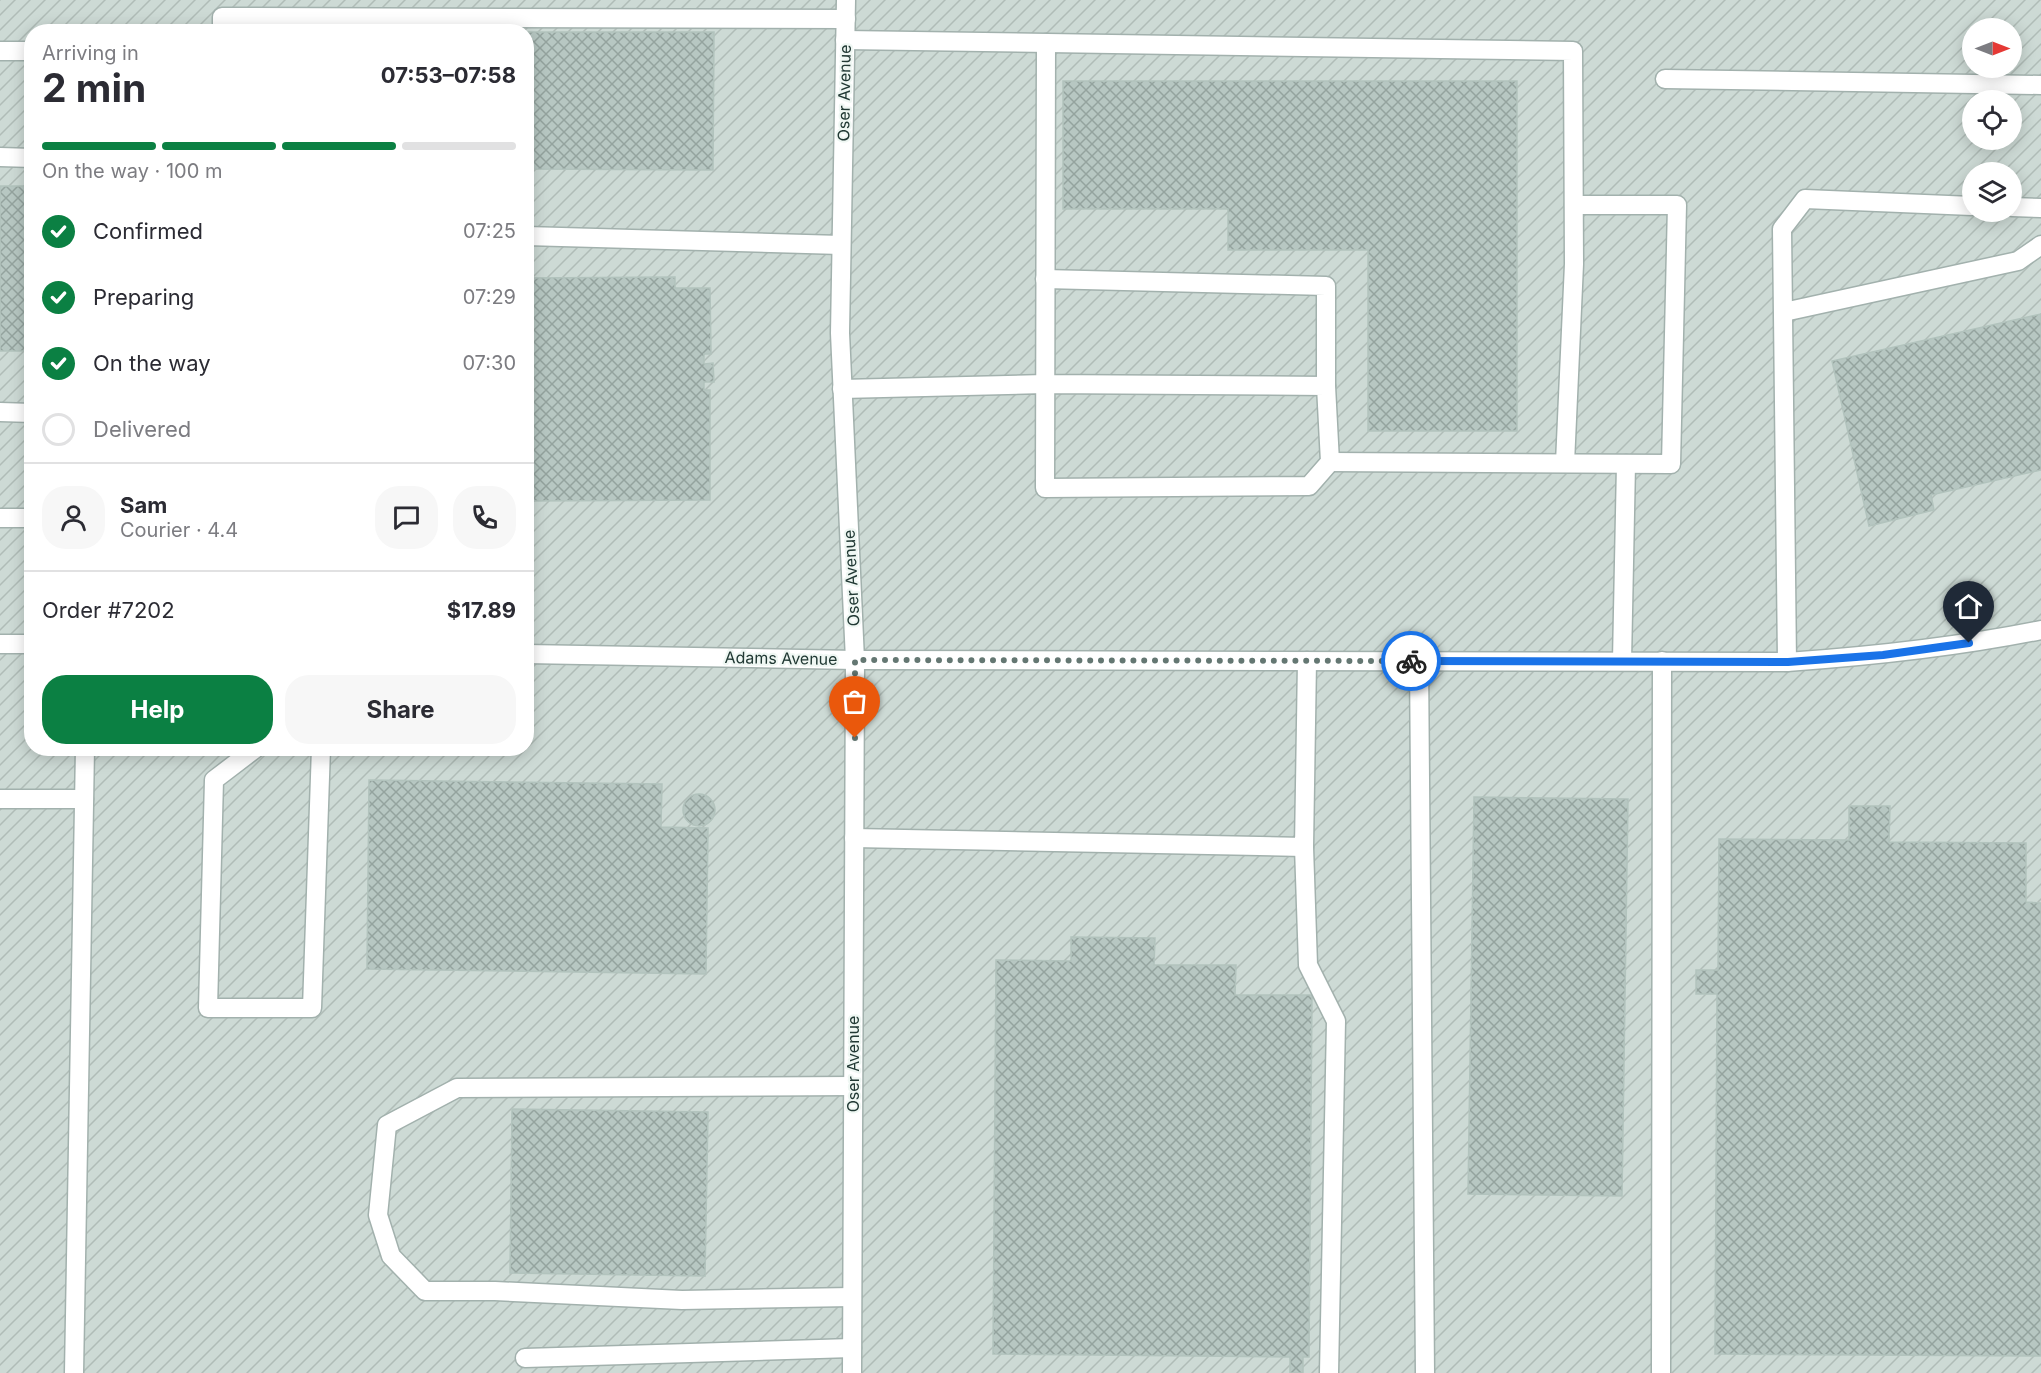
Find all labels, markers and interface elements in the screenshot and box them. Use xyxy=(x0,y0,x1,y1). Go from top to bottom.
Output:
north arrow xyxy=(1962,18,2022,78)
map controls xyxy=(1962,18,2022,222)
text: Arriving in xyxy=(42,41,139,65)
street label: Oser Avenue xyxy=(833,44,855,142)
text: 07:53–07:58 xyxy=(381,62,516,88)
text: 2 min xyxy=(42,64,146,111)
button: locate xyxy=(1962,90,2022,150)
text: On the way · 100 m xyxy=(42,159,222,183)
button: layers xyxy=(1962,162,2022,222)
icon: check xyxy=(42,215,75,248)
text: Confirmed xyxy=(93,218,203,244)
text: 07:25 xyxy=(463,219,516,243)
icon: check xyxy=(42,281,75,314)
text: Preparing xyxy=(93,284,194,310)
text: 07:29 xyxy=(463,285,516,309)
icon: check xyxy=(42,347,75,380)
text: On the way xyxy=(93,350,211,376)
text: 07:30 xyxy=(462,351,516,375)
text: Delivered xyxy=(93,416,191,442)
button: person xyxy=(42,486,105,549)
button: chat xyxy=(375,486,438,549)
button: phone xyxy=(453,486,516,549)
text: Sam xyxy=(120,492,167,518)
text: Courier · 4.4 xyxy=(120,518,238,542)
street label: Oser Avenue xyxy=(838,529,864,627)
pin xyxy=(1943,581,1994,643)
icon: home xyxy=(1952,590,1985,623)
text: Order #7202 xyxy=(42,597,175,623)
text: $17.89 xyxy=(447,597,516,623)
courier xyxy=(1381,631,1441,691)
icon: bike xyxy=(1395,645,1428,678)
street label: Adams Avenue xyxy=(724,647,838,669)
button: Help xyxy=(42,675,273,744)
button: Share xyxy=(285,675,516,744)
pin xyxy=(829,676,880,738)
icon: bag xyxy=(838,685,871,718)
street label: Oser Avenue xyxy=(843,1016,863,1112)

